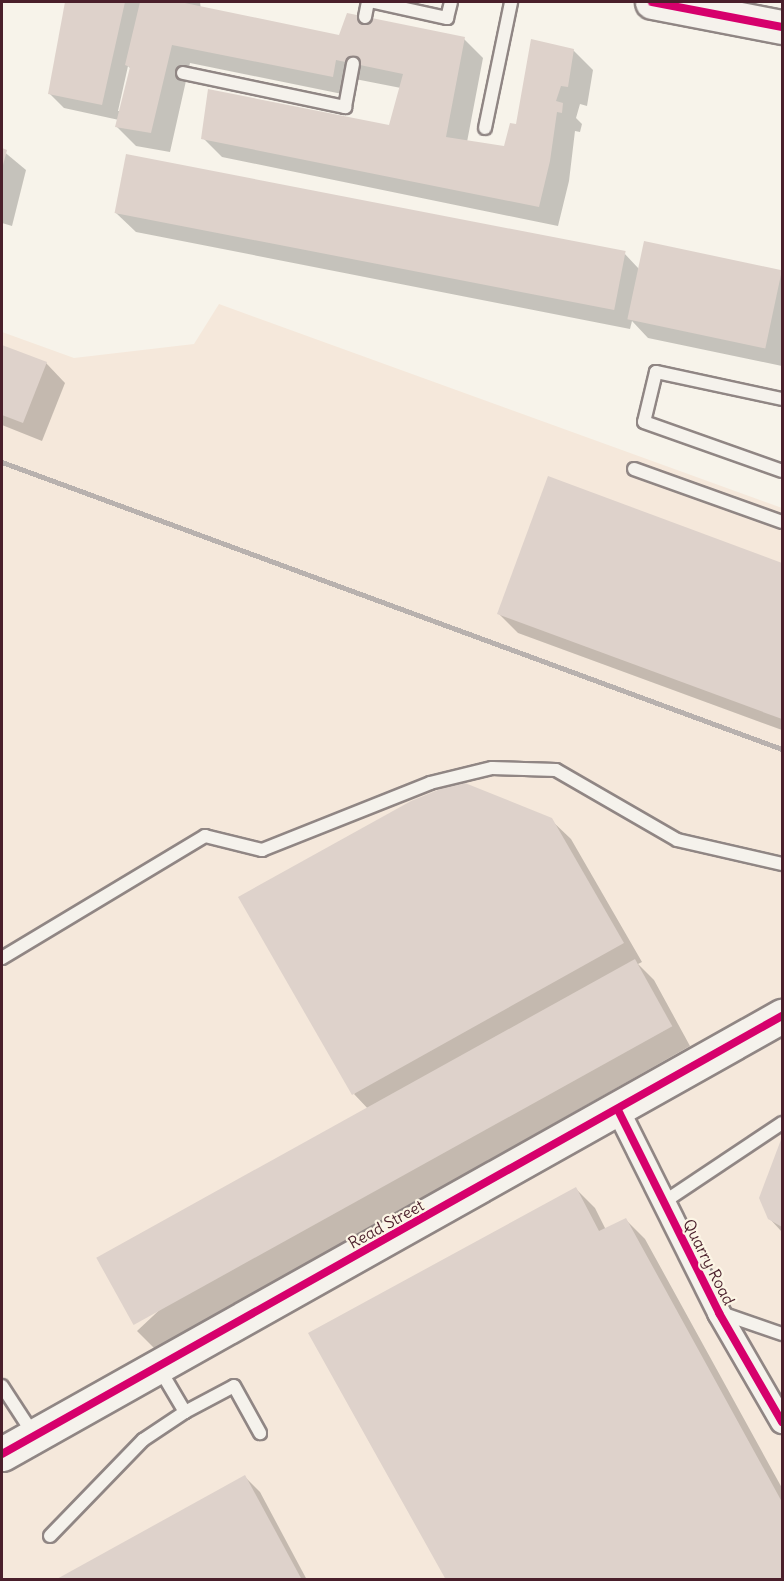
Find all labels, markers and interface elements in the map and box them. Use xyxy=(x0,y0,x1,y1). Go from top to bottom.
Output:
street label: Read Street xyxy=(345,1195,427,1253)
street label: Quarry Road xyxy=(679,1216,739,1308)

